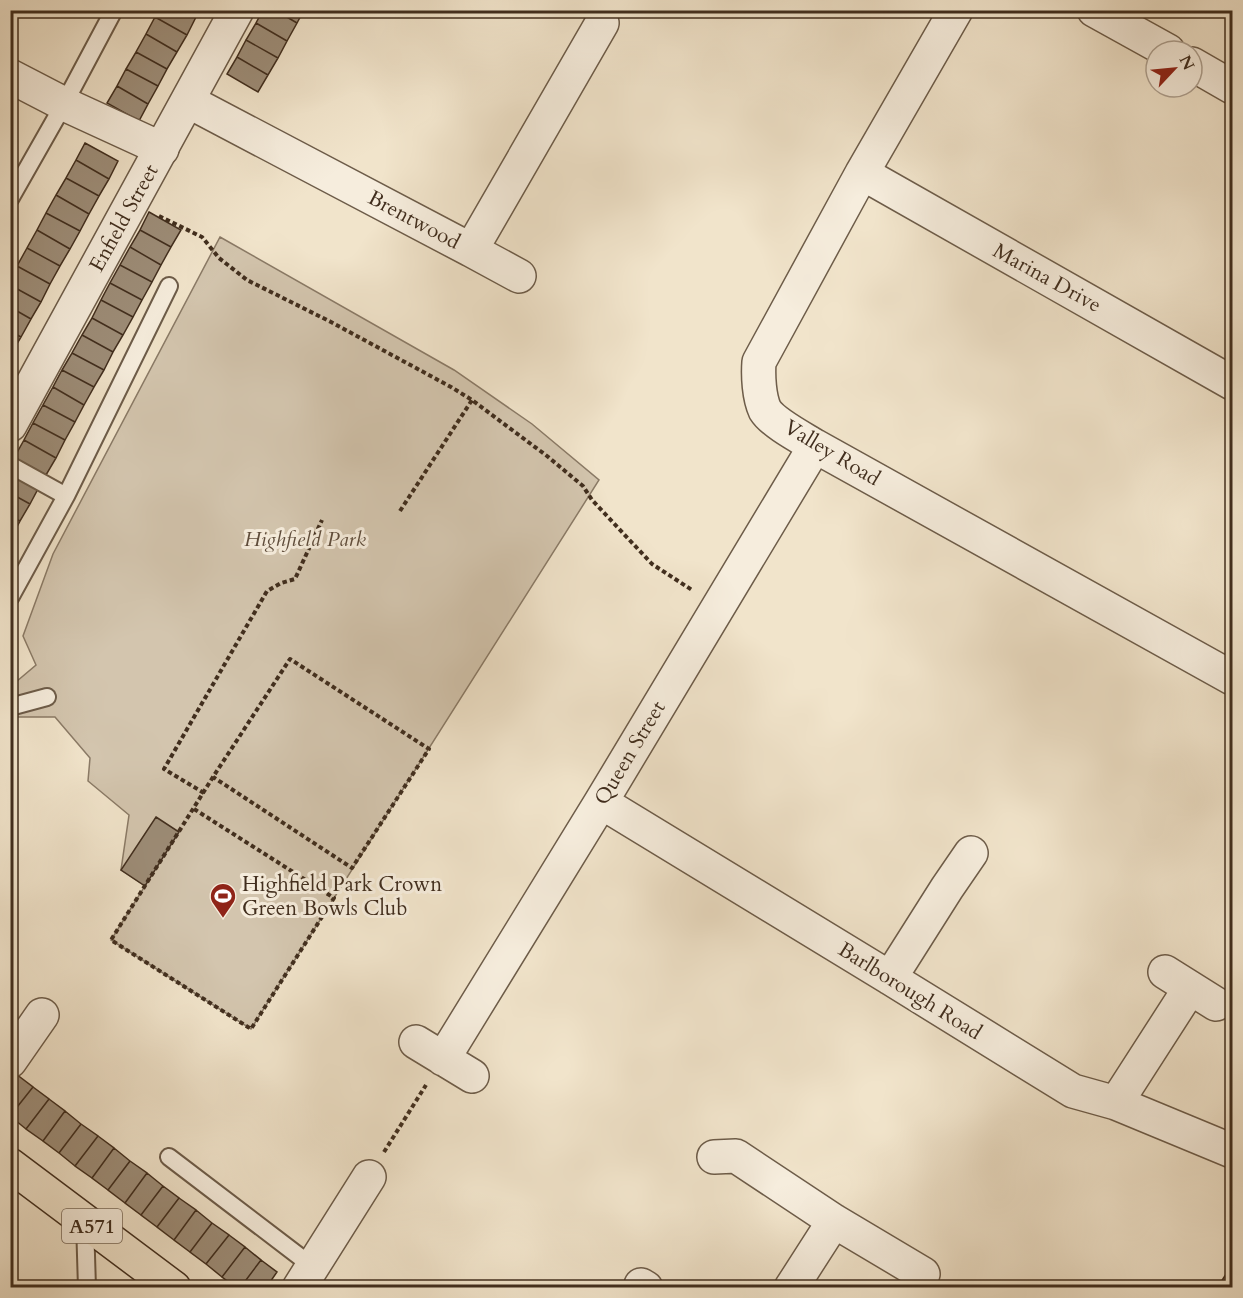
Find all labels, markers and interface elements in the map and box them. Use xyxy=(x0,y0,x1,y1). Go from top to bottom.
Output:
north arrow xyxy=(1144,39,1204,99)
text: N xyxy=(1174,52,1200,74)
street label: Enfield Street xyxy=(82,159,166,277)
street label: Brentwood xyxy=(363,184,465,256)
street label: Marina Drive xyxy=(988,236,1106,320)
street label: Valley Road xyxy=(778,413,886,493)
park label: Highfield Park xyxy=(244,525,367,554)
street label: Queen Street xyxy=(587,695,673,811)
place label: Highfield Park Crown Green Bowls Club xyxy=(242,870,442,923)
sports icon: Highfield Park Crown Green Bowls Club xyxy=(208,881,238,919)
street label: Barlborough Road xyxy=(833,935,987,1047)
road number: A571 xyxy=(62,1209,122,1243)

